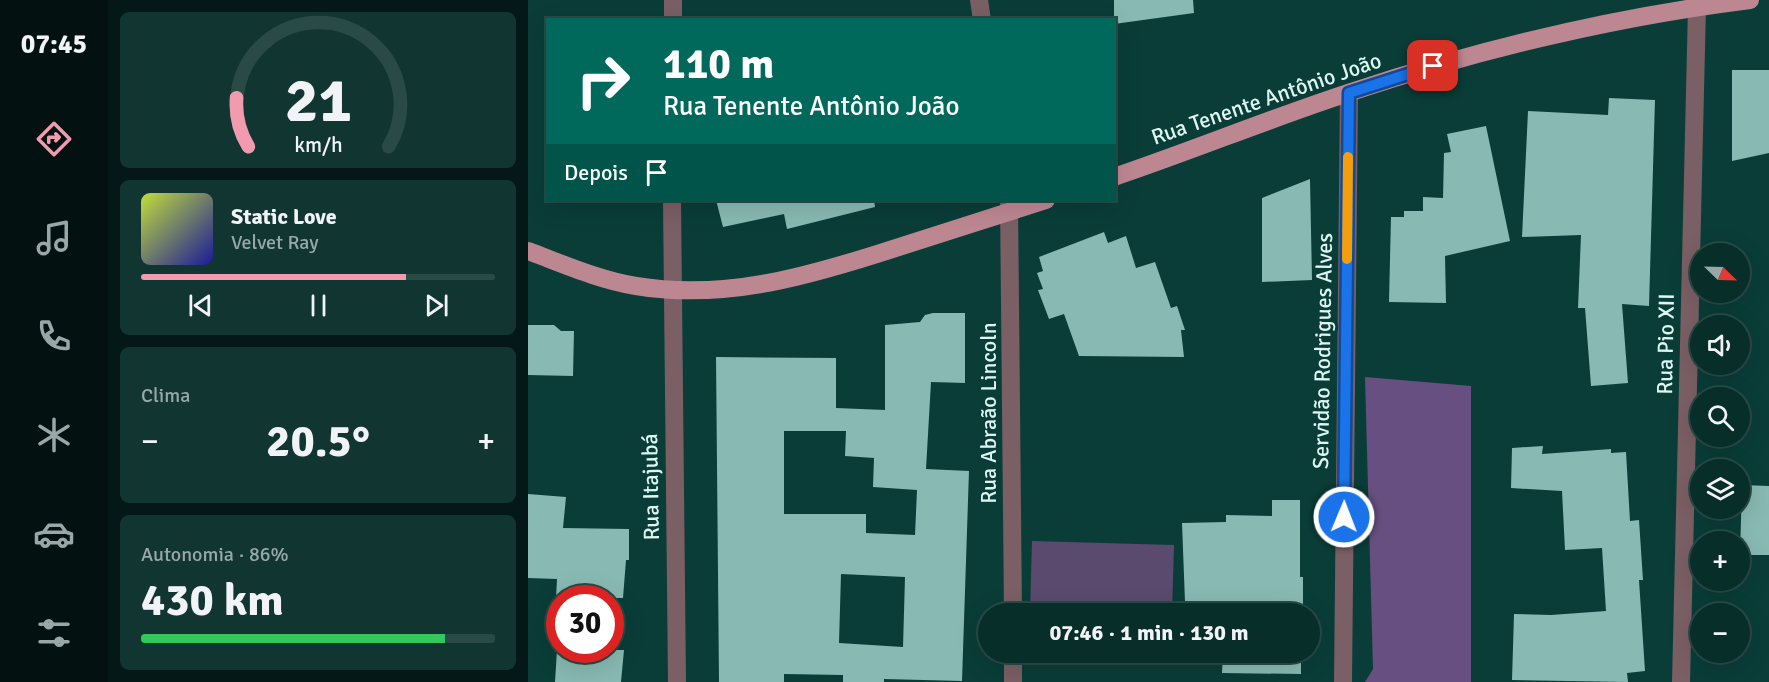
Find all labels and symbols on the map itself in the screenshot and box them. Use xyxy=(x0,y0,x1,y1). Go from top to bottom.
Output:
pin xyxy=(1407,40,1458,91)
street label: Rua Tenente Antônio João xyxy=(1148,46,1385,151)
street label: Servidão Rodrigues Alves xyxy=(1307,233,1338,469)
north arrow xyxy=(1690,243,1750,303)
street label: Rua Pio XII xyxy=(1651,293,1680,395)
street label: Rua Abraão Lincoln xyxy=(975,322,1002,504)
street label: Rua Itajubá xyxy=(636,433,665,541)
position arrow xyxy=(1312,485,1376,549)
speed limit sign: 30 xyxy=(546,585,624,663)

